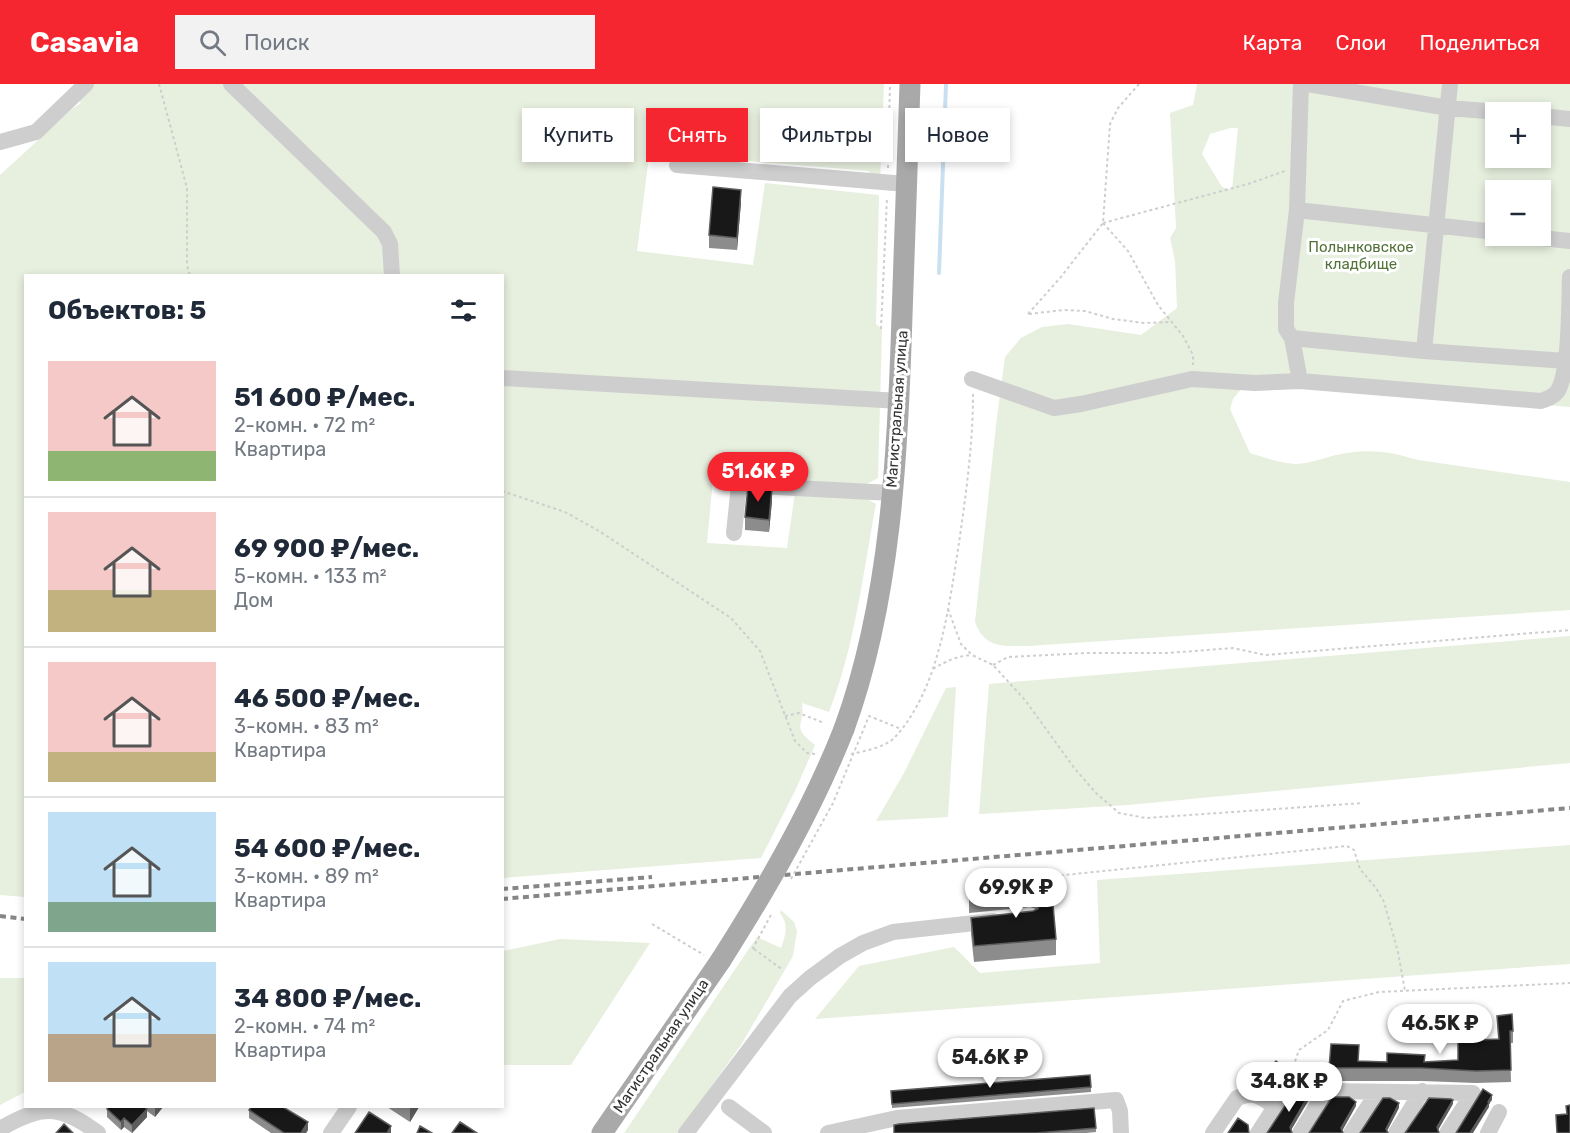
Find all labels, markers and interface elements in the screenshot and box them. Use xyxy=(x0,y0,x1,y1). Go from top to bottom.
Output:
search box xyxy=(175,15,595,69)
text: Casavia xyxy=(30,26,139,59)
icon: search xyxy=(196,26,229,59)
text: Поиск xyxy=(244,29,310,56)
text: Карта xyxy=(1242,30,1302,55)
text: Слои xyxy=(1335,30,1386,55)
text: Поделиться xyxy=(1419,30,1540,55)
map controls xyxy=(1485,102,1551,246)
button: + xyxy=(1485,102,1551,168)
chip: Купить xyxy=(522,108,634,162)
chip: Снять xyxy=(646,108,748,162)
chip: Фильтры xyxy=(760,108,893,162)
chip: Новое xyxy=(905,108,1010,162)
button: − xyxy=(1485,180,1551,246)
park label: Полынковское кладбище xyxy=(1308,238,1414,273)
icon: filters xyxy=(447,294,480,327)
text: Объектов: 5 xyxy=(48,295,206,326)
street label: Магистральная улица xyxy=(883,330,911,488)
text: 51 600 ₽/мес. xyxy=(234,382,415,413)
icon: home xyxy=(96,385,168,457)
text: 2-комн. · 72 m² xyxy=(234,413,375,437)
text: Квартира xyxy=(234,437,326,461)
pin: 51.6K ₽ xyxy=(703,452,813,503)
text: 51.6K ₽ xyxy=(721,459,795,483)
text: 69 900 ₽/мес. xyxy=(234,533,419,564)
icon: home xyxy=(96,536,168,608)
text: 5-комн. · 133 m² xyxy=(234,564,387,588)
text: Дом xyxy=(234,588,273,612)
text: 46 500 ₽/мес. xyxy=(234,683,420,714)
icon: home xyxy=(96,686,168,758)
text: 3-комн. · 83 m² xyxy=(234,714,379,738)
text: Квартира xyxy=(234,738,326,762)
text: 54 600 ₽/мес. xyxy=(234,833,420,864)
icon: home xyxy=(96,836,168,908)
text: 3-комн. · 89 m² xyxy=(234,864,379,888)
pin: 69.9K ₽ xyxy=(961,868,1071,919)
text: 69.9K ₽ xyxy=(979,875,1053,899)
text: Квартира xyxy=(234,888,326,912)
street label: Магистральная улица xyxy=(609,976,713,1116)
text: 34 800 ₽/мес. xyxy=(234,983,421,1014)
icon: home xyxy=(96,986,168,1058)
pin: 46.5K ₽ xyxy=(1385,1004,1495,1055)
text: 46.5K ₽ xyxy=(1401,1011,1479,1035)
text: 2-комн. · 74 m² xyxy=(234,1014,375,1038)
text: Квартира xyxy=(234,1038,326,1062)
pin: 54.6K ₽ xyxy=(935,1038,1045,1089)
text: 54.6K ₽ xyxy=(952,1045,1028,1069)
pin: 34.8K ₽ xyxy=(1234,1062,1344,1113)
text: 34.8K ₽ xyxy=(1250,1069,1328,1093)

